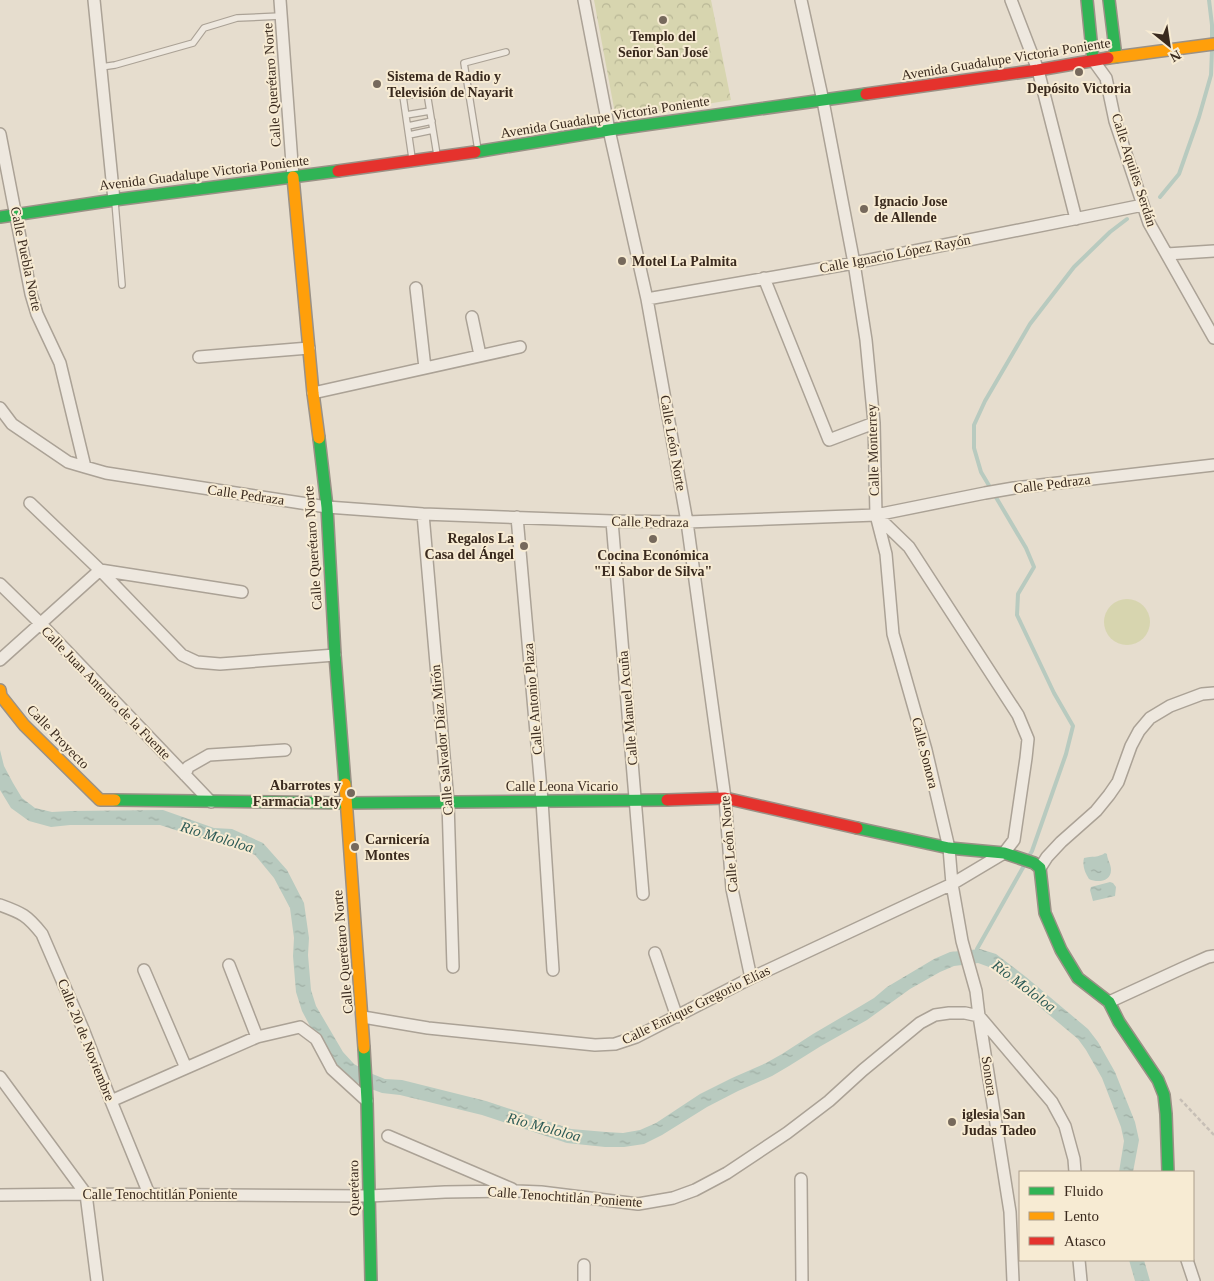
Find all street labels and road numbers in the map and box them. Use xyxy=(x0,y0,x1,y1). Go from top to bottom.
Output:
street label: Calle Querétaro Norte xyxy=(260,22,284,148)
street label: Avenida Guadalupe Victoria Poniente xyxy=(900,35,1112,83)
street label: Avenida Guadalupe Victoria Poniente xyxy=(499,93,711,141)
street label: Calle Aquiles Serdán xyxy=(1109,111,1159,229)
street label: Avenida Guadalupe Victoria Poniente xyxy=(98,153,310,193)
street label: Calle Puebla Norte xyxy=(8,205,44,313)
street label: Calle Ignacio López Rayón xyxy=(818,232,972,276)
street label: Calle León Norte xyxy=(657,394,689,492)
street label: Calle Monterrey xyxy=(864,404,882,496)
street label: Calle Pedraza xyxy=(1013,472,1092,496)
street label: Calle Pedraza xyxy=(207,482,286,508)
street label: Calle Querétaro Norte xyxy=(301,485,325,611)
street label: Calle Pedraza xyxy=(611,514,690,530)
street label: Calle Juan Antonio de la Fuente xyxy=(38,623,174,763)
street label: Calle Antonio Plaza xyxy=(521,642,545,755)
street label: Calle Manuel Acuña xyxy=(615,649,640,766)
street label: Calle Salvador Díaz Mirón xyxy=(428,664,456,816)
street label: Calle Proyecto xyxy=(24,702,92,772)
street label: Calle Sonora xyxy=(909,716,941,791)
street label: Calle Leona Vicario xyxy=(506,779,618,794)
street label: Calle León Norte xyxy=(717,795,741,893)
street label: Calle Querétaro Norte xyxy=(330,889,356,1015)
street label: Calle Enrique Gregorio Elías xyxy=(620,963,772,1047)
street label: Calle 20 de Noviembre xyxy=(55,977,117,1103)
street label: Sonora xyxy=(978,1055,1000,1098)
street label: Querétaro xyxy=(346,1160,362,1216)
street label: Calle Tenochtitlán Poniente xyxy=(487,1184,643,1210)
street label: Calle Tenochtitlán Poniente xyxy=(82,1187,238,1202)

